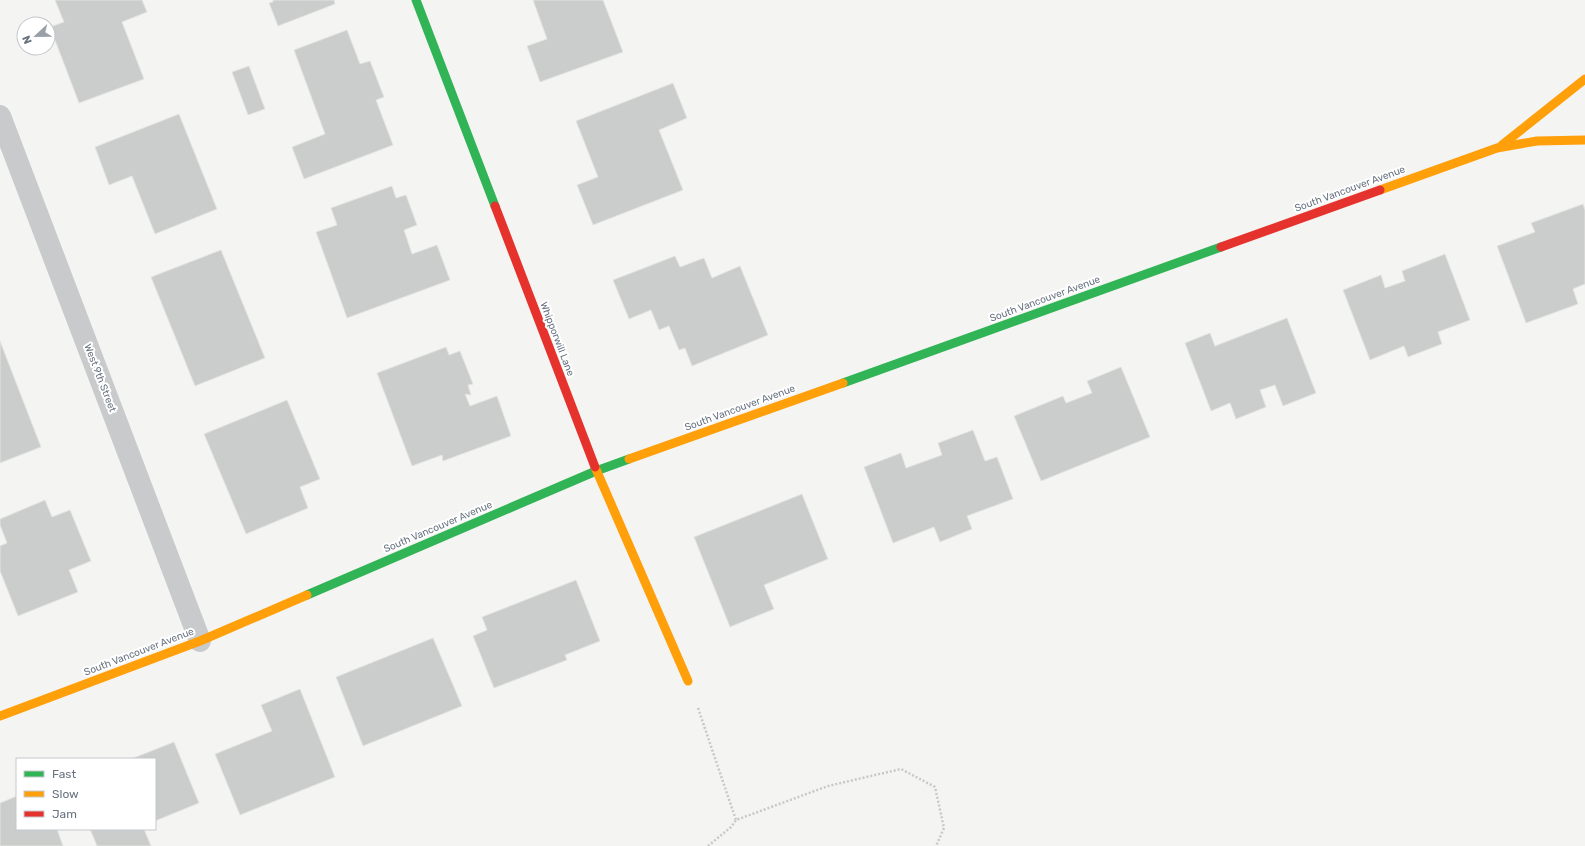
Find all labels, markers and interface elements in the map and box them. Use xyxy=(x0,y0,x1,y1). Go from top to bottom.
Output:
north arrow xyxy=(16,16,56,56)
text: N xyxy=(20,33,35,46)
street label: South Vancouver Avenue xyxy=(1293,163,1407,215)
street label: South Vancouver Avenue xyxy=(988,273,1102,325)
street label: Whipporwill Lane xyxy=(537,300,577,378)
street label: West 9th Street xyxy=(81,342,119,414)
street label: South Vancouver Avenue xyxy=(683,382,797,434)
street label: South Vancouver Avenue xyxy=(382,499,494,555)
street label: South Vancouver Avenue xyxy=(82,625,196,679)
legend xyxy=(16,758,156,830)
text: Fast xyxy=(52,767,76,781)
text: Slow xyxy=(52,787,79,801)
text: Jam xyxy=(52,807,77,821)

